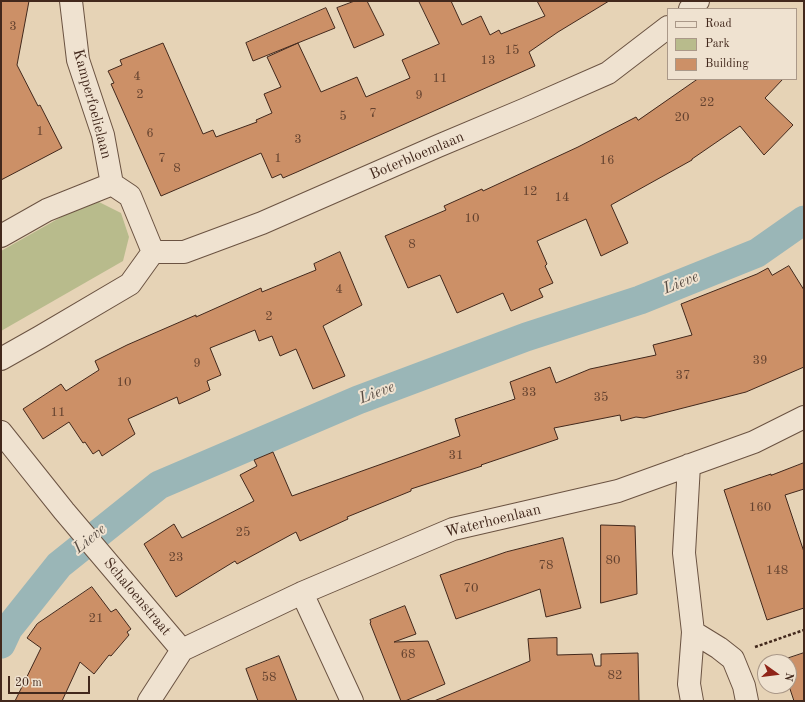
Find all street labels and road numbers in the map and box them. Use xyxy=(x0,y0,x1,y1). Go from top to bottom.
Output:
street label: Kamperfoelielaan xyxy=(69,47,115,161)
street label: Boterbloemlaan xyxy=(367,128,467,184)
street label: Waterhoenlaan xyxy=(443,500,543,542)
street label: Schaloenstraat xyxy=(99,554,175,640)

